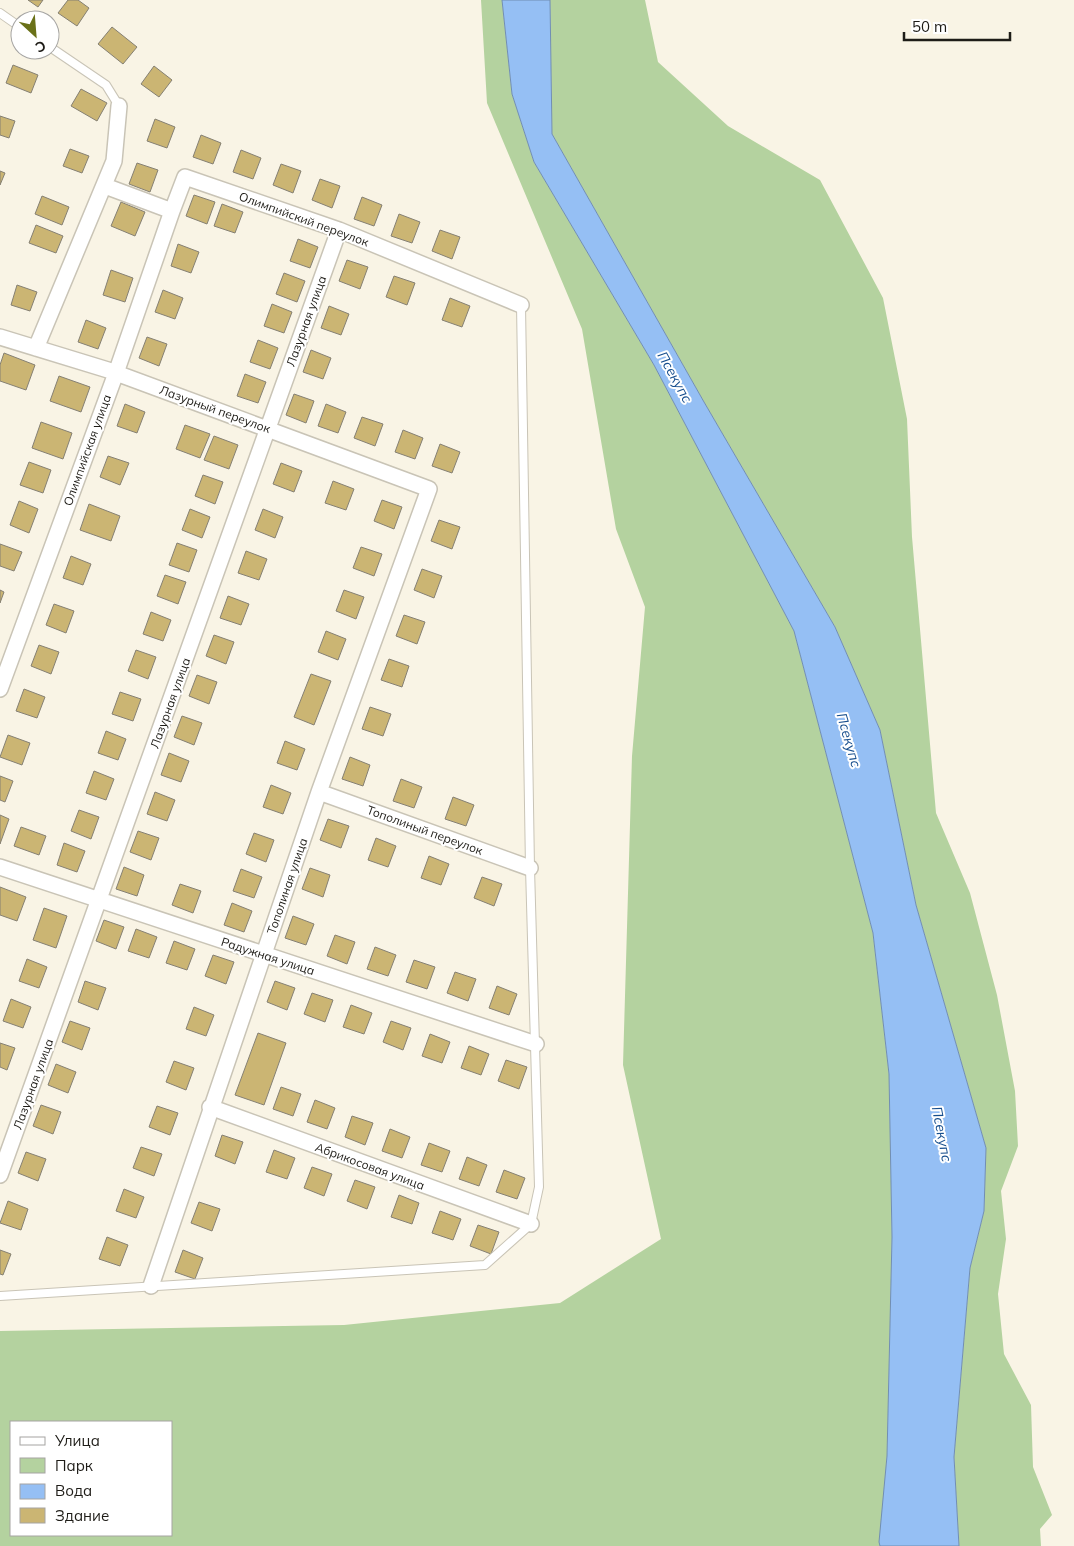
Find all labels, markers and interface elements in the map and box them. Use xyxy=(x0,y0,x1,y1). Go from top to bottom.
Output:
north arrow xyxy=(10,10,60,60)
scale bar xyxy=(904,10,1010,42)
text: 50 m xyxy=(912,17,947,36)
text: С xyxy=(32,36,49,57)
street label: Олимпийский переулок xyxy=(237,189,371,250)
street label: Лазурная улица xyxy=(283,274,329,368)
water label: Псекупс xyxy=(654,348,696,406)
street label: Лазурный переулок xyxy=(157,382,273,436)
street label: Олимпийская улица xyxy=(60,392,114,508)
street label: Лазурная улица xyxy=(147,656,193,750)
water label: Псекупс xyxy=(833,711,865,769)
street label: Тополиный переулок xyxy=(365,802,485,858)
street label: Тополиная улица xyxy=(264,836,310,936)
street label: Радужная улица xyxy=(219,934,317,978)
street label: Лазурная улица xyxy=(10,1037,56,1131)
water label: Псекупс xyxy=(928,1105,956,1163)
street label: Абрикосовая улица xyxy=(313,1139,427,1193)
legend xyxy=(10,1421,172,1536)
text: Улица xyxy=(54,1431,100,1450)
text: Парк xyxy=(55,1456,94,1475)
text: Вода xyxy=(55,1481,92,1500)
text: Здание xyxy=(55,1506,109,1525)

